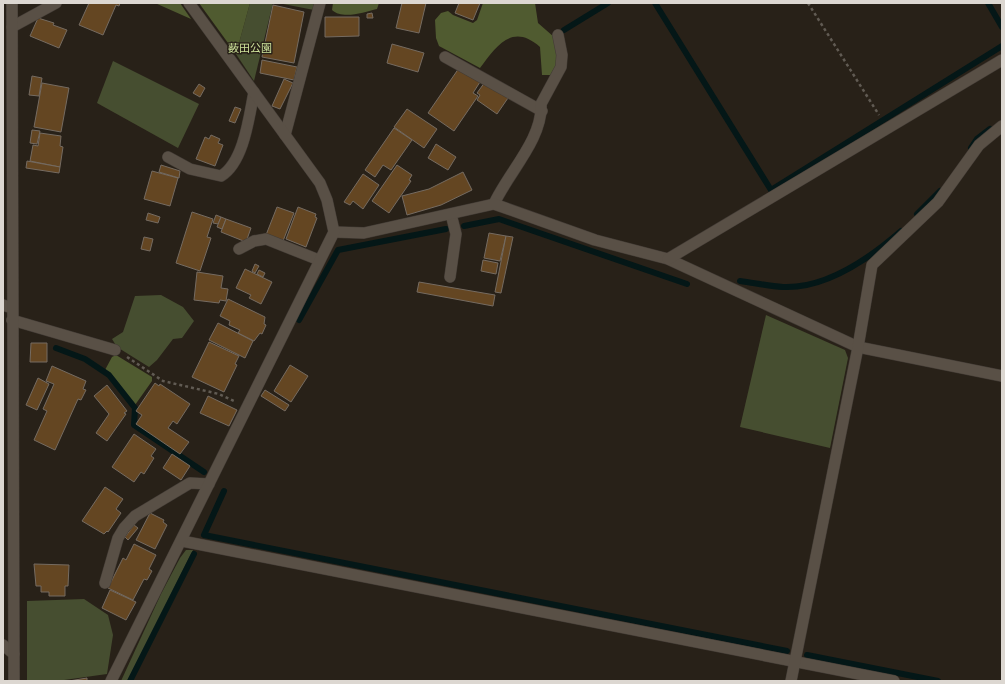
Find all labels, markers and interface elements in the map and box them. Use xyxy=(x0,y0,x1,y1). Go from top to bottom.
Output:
park label: 薮田公園 xyxy=(228,42,272,55)

